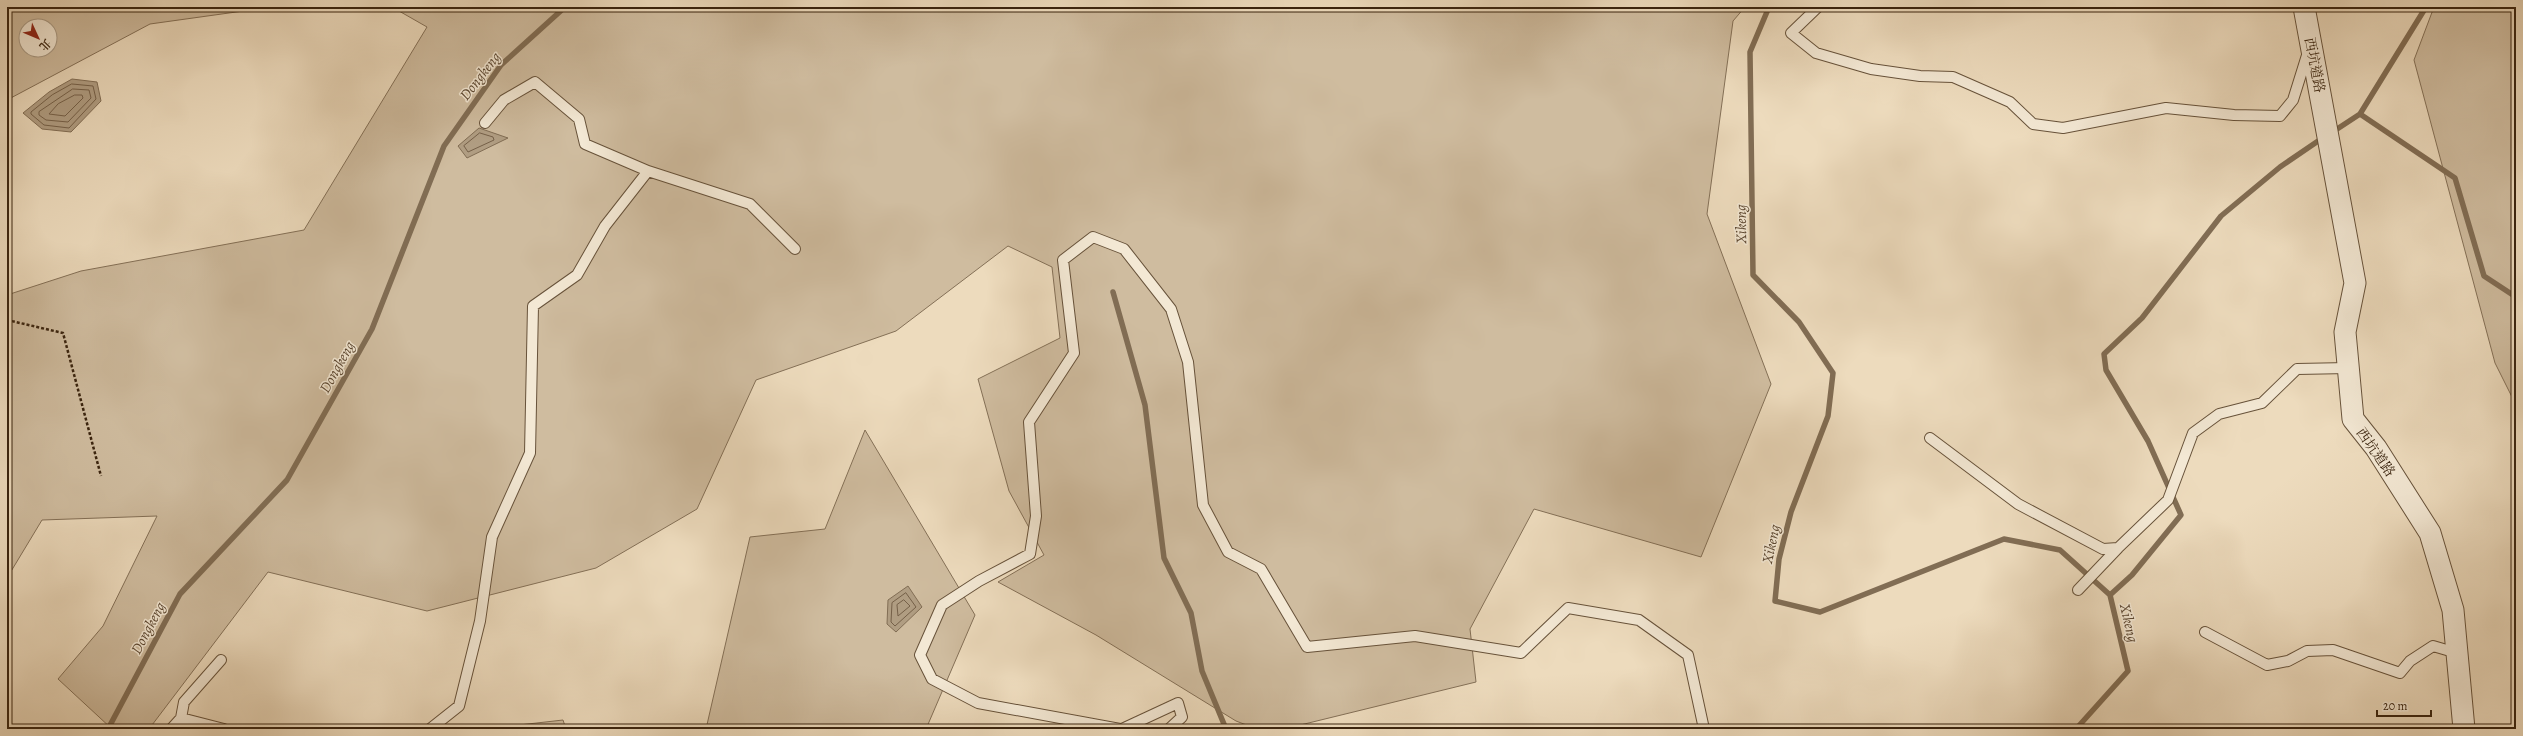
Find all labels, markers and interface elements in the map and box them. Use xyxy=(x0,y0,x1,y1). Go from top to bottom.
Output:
north arrow xyxy=(18,18,58,58)
text: 北 xyxy=(36,35,54,54)
street label: 西坑道路 xyxy=(2300,36,2329,94)
water label: Dongkeng xyxy=(455,47,505,104)
water label: Xikeng xyxy=(1731,204,1751,245)
water label: Dongkeng xyxy=(315,337,360,396)
street label: 西坑道路 xyxy=(2352,424,2399,481)
water label: Xikeng xyxy=(1757,522,1785,566)
water label: Dongkeng xyxy=(126,598,170,658)
water label: Xikeng xyxy=(2115,601,2143,645)
scale bar xyxy=(2377,692,2431,718)
text: 20 m xyxy=(2383,698,2407,714)

